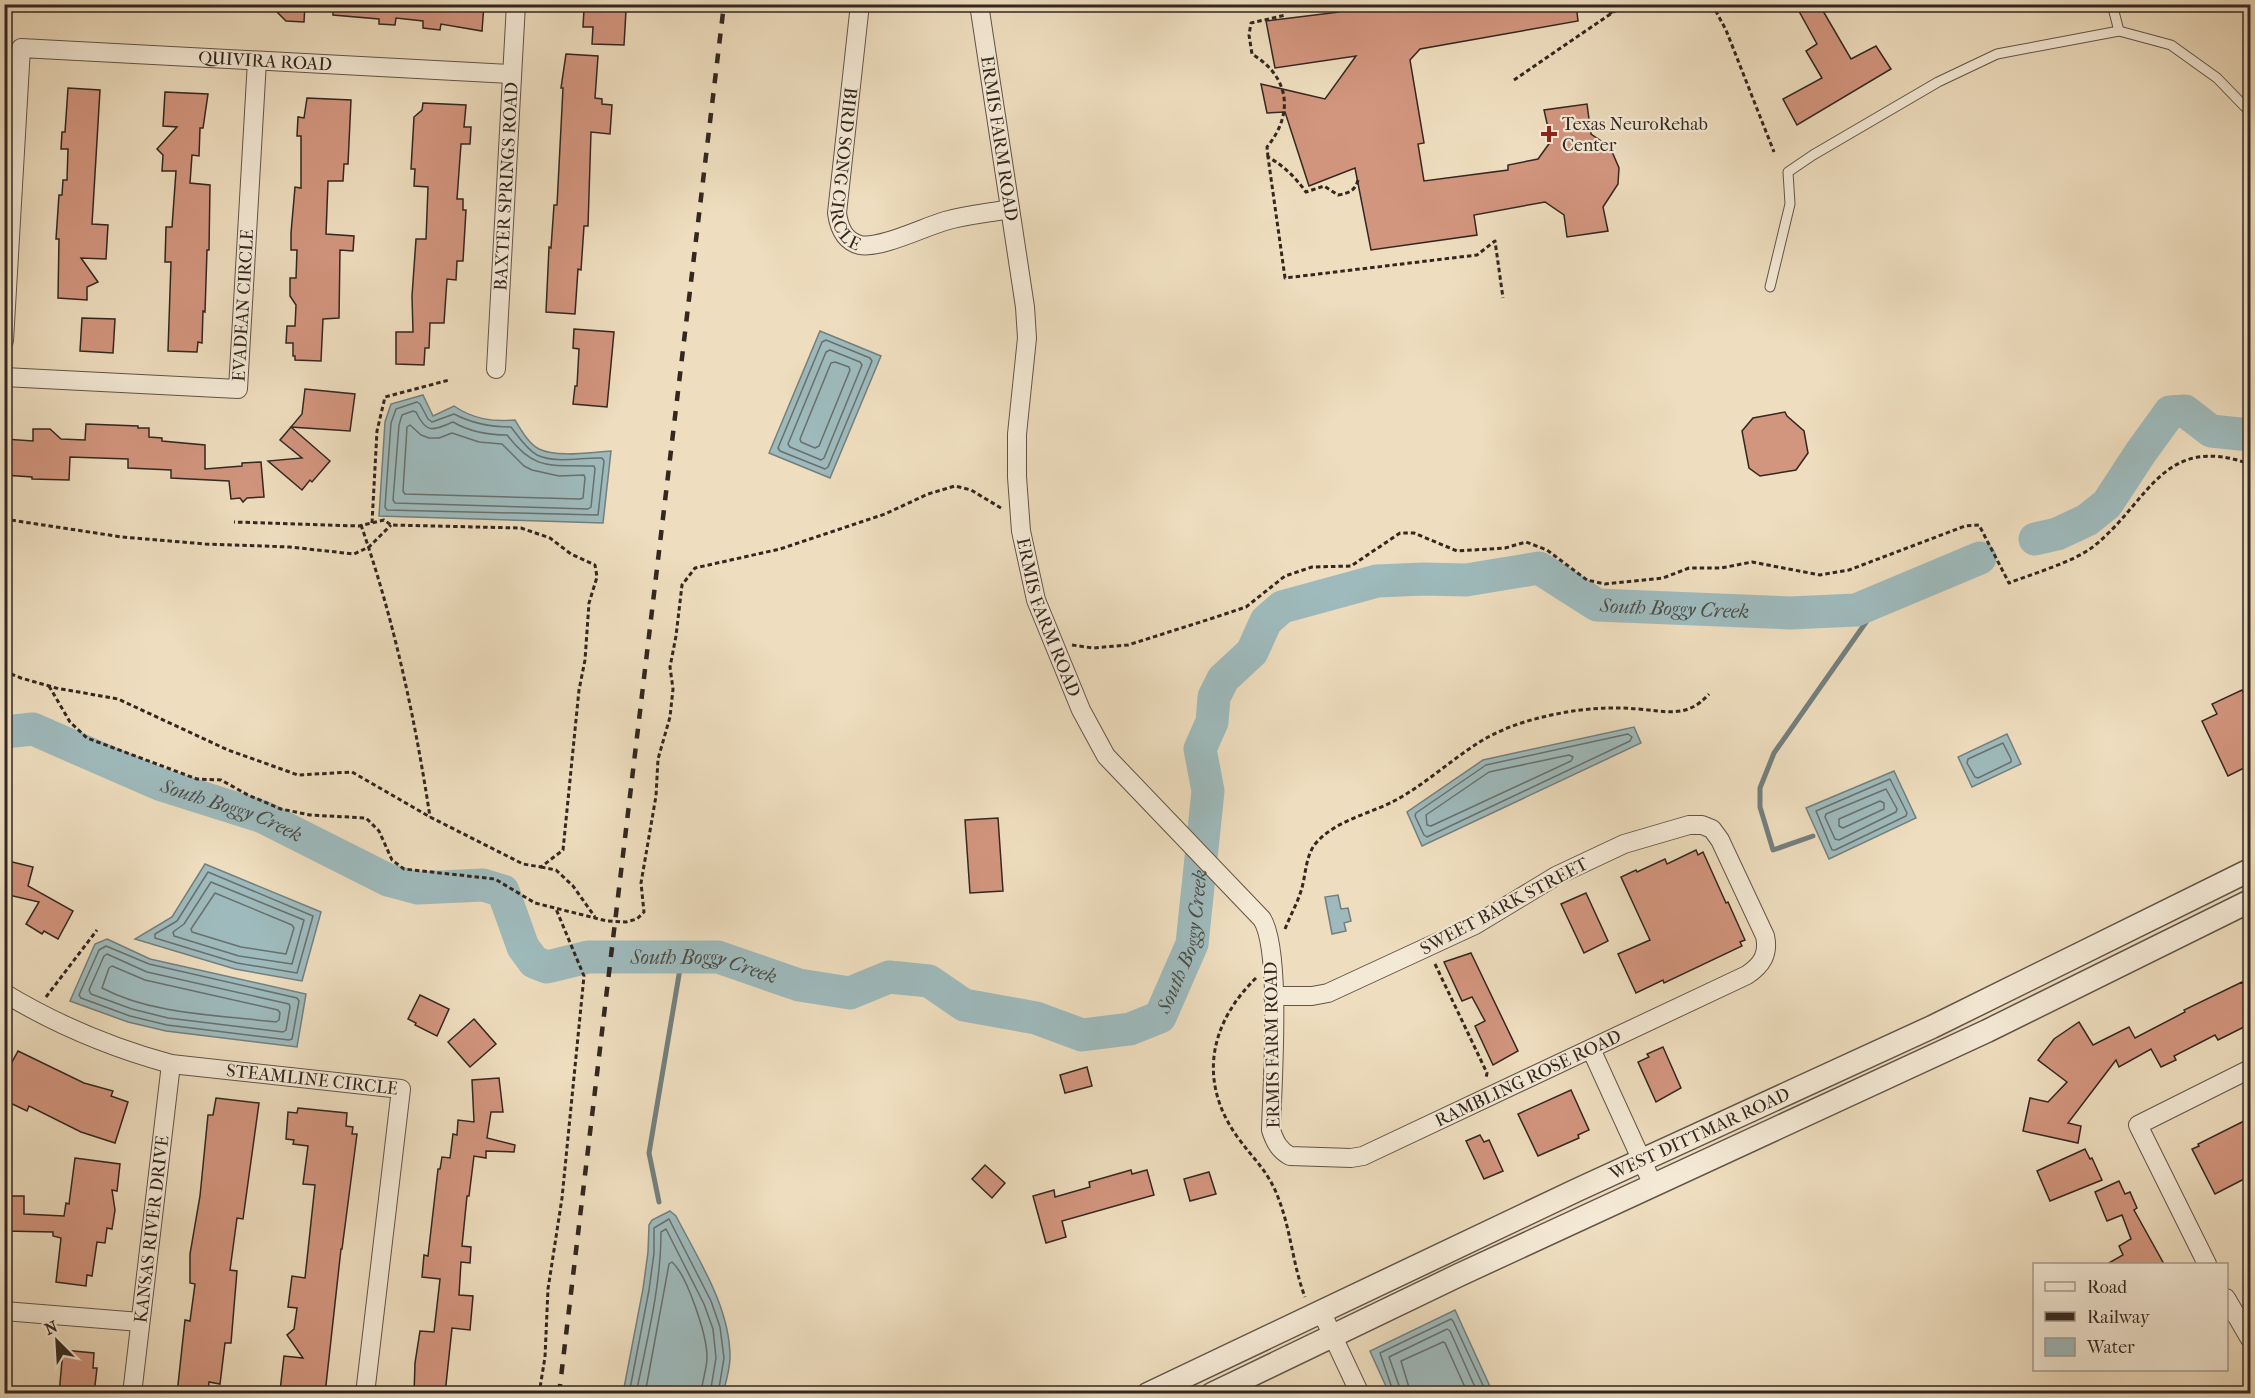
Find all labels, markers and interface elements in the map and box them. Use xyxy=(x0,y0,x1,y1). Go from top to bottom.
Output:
street label: QUIVIRA ROAD xyxy=(198,47,333,75)
street label: ERMIS FARM ROAD xyxy=(976,54,1022,223)
street label: BAXTER SPRINGS ROAD xyxy=(490,81,523,291)
street label: BIRD SONG CIRCLE xyxy=(825,86,864,255)
place label: Texas NeuroRehab Center xyxy=(1562,114,1708,156)
marker: Texas NeuroRehab Center xyxy=(1540,125,1558,143)
street label: EVADEAN CIRCLE xyxy=(228,229,258,382)
street label: ERMIS FARM ROAD xyxy=(1012,536,1085,700)
water label: South Boggy Creek xyxy=(1599,594,1750,623)
water label: South Boggy Creek xyxy=(157,774,306,847)
street label: SWEET BARK STREET xyxy=(1417,853,1592,960)
water label: South Boggy Creek xyxy=(1152,868,1212,1018)
water label: South Boggy Creek xyxy=(629,946,780,989)
street label: ERMIS FARM ROAD xyxy=(1261,961,1284,1129)
street label: RAMBLING ROSE ROAD xyxy=(1432,1026,1625,1132)
street label: STEAMLINE CIRCLE xyxy=(225,1060,399,1100)
street label: WEST DITTMAR ROAD xyxy=(1605,1084,1793,1185)
street label: KANSAS RIVER DRIVE xyxy=(130,1134,173,1324)
legend xyxy=(2033,1263,2228,1371)
text: Road xyxy=(2087,1277,2127,1298)
text: Railway xyxy=(2087,1307,2151,1328)
north arrow xyxy=(27,1311,87,1371)
text: N xyxy=(42,1316,61,1339)
text: Water xyxy=(2086,1337,2135,1358)

